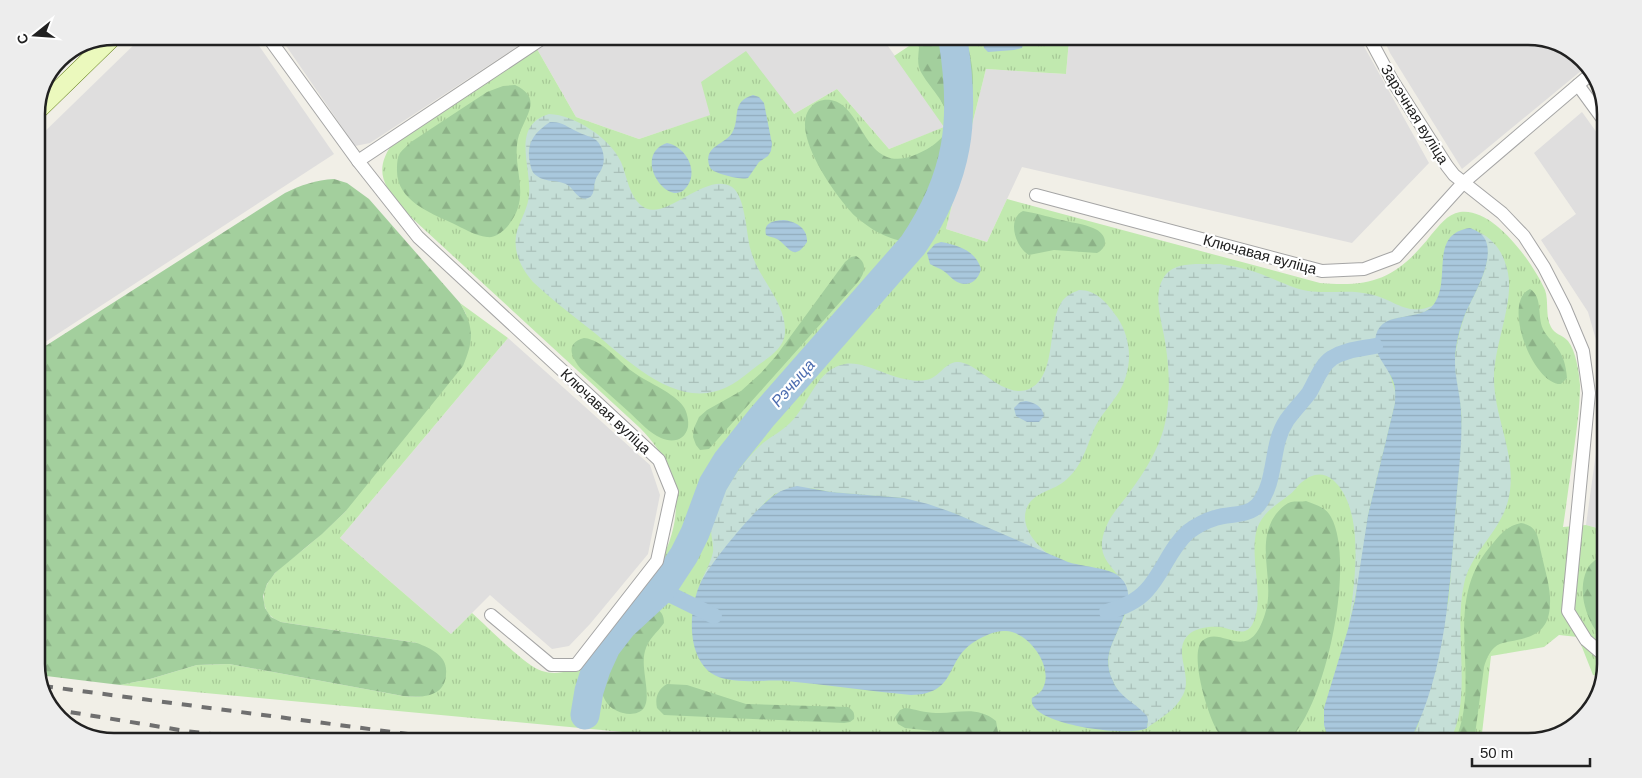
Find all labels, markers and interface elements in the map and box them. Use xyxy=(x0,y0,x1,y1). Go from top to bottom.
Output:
north arrow xyxy=(10,10,60,60)
text: С xyxy=(13,32,32,46)
street label: Зарэчная вуліца xyxy=(1378,61,1453,167)
street label: Ключавая вуліца xyxy=(1201,231,1319,277)
water label: Рэчыца xyxy=(768,356,818,410)
street label: Ключавая вуліца xyxy=(557,365,655,457)
scale bar xyxy=(1472,736,1590,768)
text: 50 m xyxy=(1480,744,1513,761)

